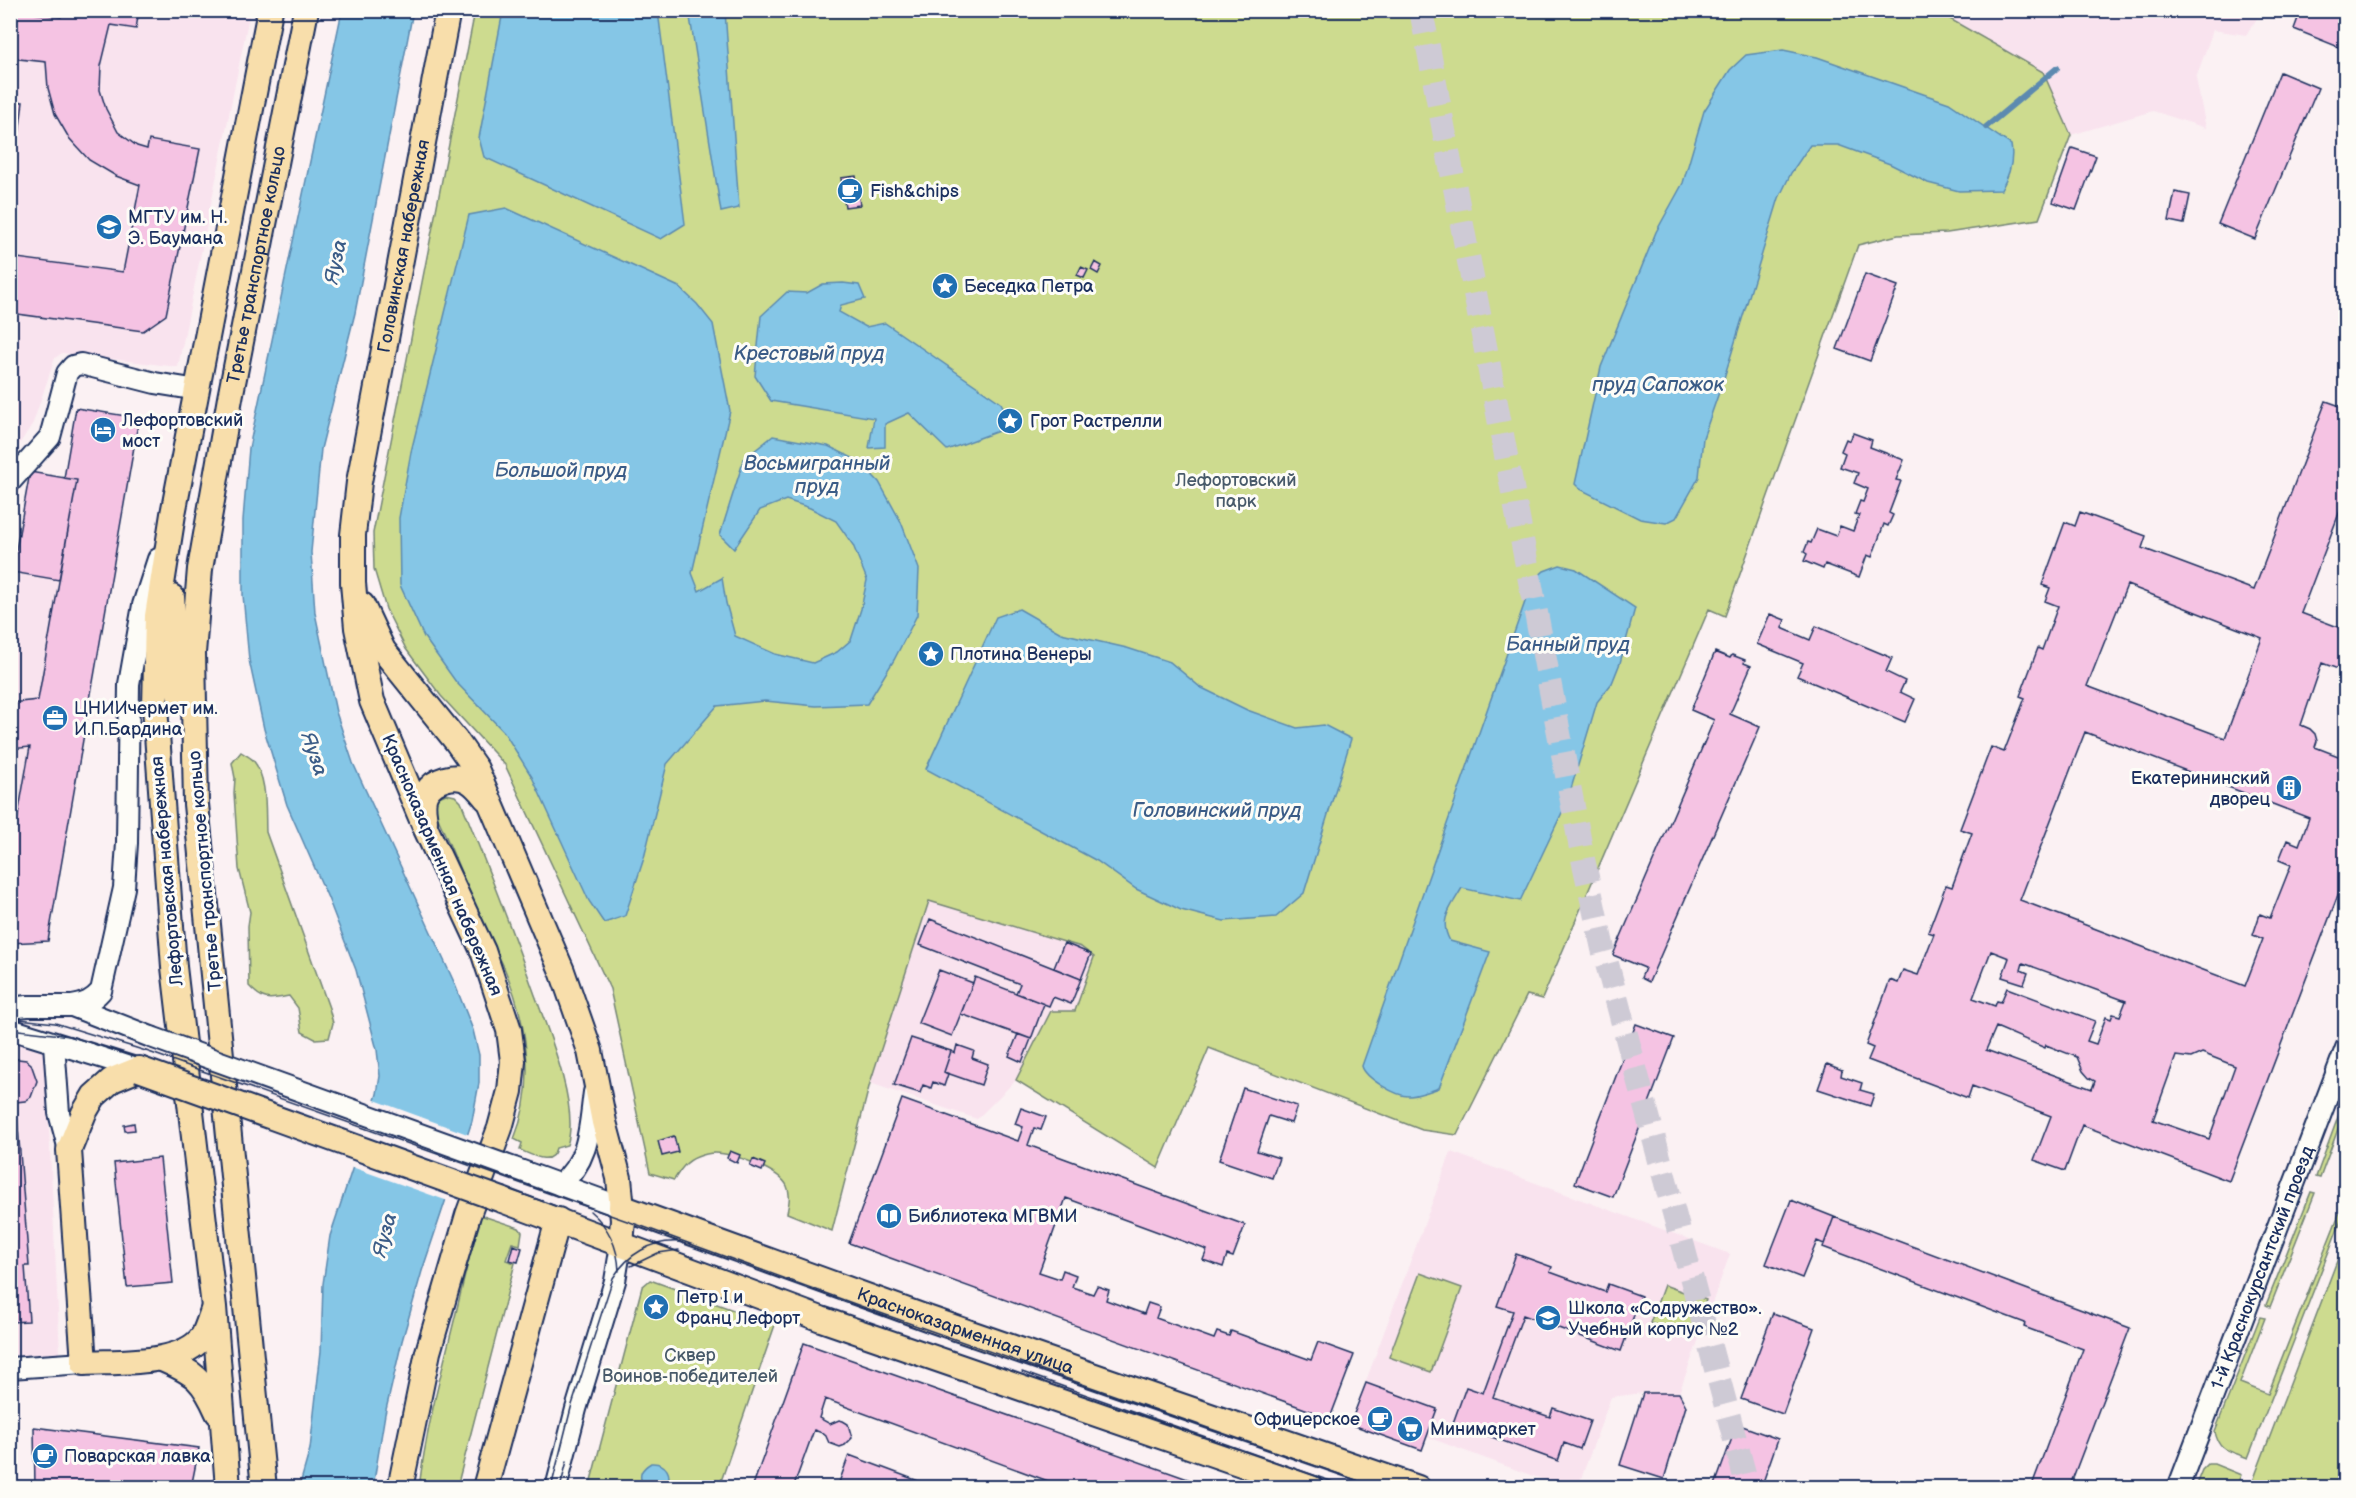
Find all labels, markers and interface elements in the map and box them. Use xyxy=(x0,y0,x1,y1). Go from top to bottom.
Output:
street label: Головинская набережная xyxy=(373,138,434,354)
street label: Третье транспортное кольцо xyxy=(223,144,290,385)
cafe icon: Fish&chips xyxy=(835,176,865,206)
place label: Fish&chips xyxy=(870,181,959,202)
place label: МГТУ им. Н. Э. Баумана xyxy=(128,207,227,249)
school or university icon: МГТУ им. Н. Э. Баумана xyxy=(94,212,124,242)
water label: Яуза xyxy=(319,238,352,287)
place icon: Беседка Петра xyxy=(930,271,960,301)
place label: Беседка Петра xyxy=(964,276,1094,297)
water label: Крестовый пруд xyxy=(734,342,884,366)
water label: пруд Сапожок xyxy=(1592,373,1724,397)
place icon: Грот Растрелли xyxy=(995,406,1025,436)
place label: Лефортовский мост xyxy=(121,410,243,452)
place label: Грот Растрелли xyxy=(1030,411,1162,432)
hotel icon: Лефортовский мост xyxy=(88,415,118,445)
water label: Восьмигранный пруд xyxy=(744,452,891,499)
water label: Большой пруд xyxy=(495,459,627,483)
park label: Лефортовский парк xyxy=(1174,470,1297,512)
water label: Банный пруд xyxy=(1506,633,1630,657)
place icon: Плотина Венеры xyxy=(916,639,946,669)
place label: Плотина Венеры xyxy=(950,644,1092,665)
place label: ЦНИИчермет им. И.П.Бардина xyxy=(74,698,218,740)
office icon: ЦНИИчермет им. И.П.Бардина xyxy=(40,703,70,733)
water label: Яуза xyxy=(295,728,333,779)
street label: Красноказарменная набережная xyxy=(377,731,507,999)
street label: Третье транспортное кольцо xyxy=(184,750,226,992)
street label: Лефортовская набережная xyxy=(147,755,188,988)
place label: Екатерининский дворец xyxy=(2131,768,2270,810)
building icon: Екатерининский дворец xyxy=(2274,773,2304,803)
water label: Головинский пруд xyxy=(1133,799,1301,823)
street label: 1-й Краснокурсантский проезд xyxy=(2206,1143,2318,1392)
library icon: Библиотека МГВМИ xyxy=(874,1201,904,1231)
place label: Библиотека МГВМИ xyxy=(908,1206,1078,1227)
water label: Яуза xyxy=(367,1210,402,1261)
street label: Красноказарменная улица xyxy=(854,1283,1077,1379)
place label: Петр I и Франц Лефорт xyxy=(676,1287,801,1329)
place icon: Петр I и Франц Лефорт xyxy=(641,1292,671,1322)
place label: Школа «Содружество». Учебный корпус №2 xyxy=(1568,1298,1762,1340)
school or university icon: Школа «Содружество». Учебный корпус №2 xyxy=(1533,1303,1563,1333)
park label: Сквер Воинов-победителей xyxy=(602,1345,778,1387)
cafe icon: Офицерское xyxy=(1365,1404,1395,1434)
place label: Офицерское xyxy=(1254,1409,1360,1430)
supermarket icon: Минимаркет xyxy=(1395,1414,1425,1444)
place label: Минимаркет xyxy=(1430,1419,1537,1440)
cafe icon: Поварская лавка xyxy=(30,1441,60,1471)
place label: Поварская лавка xyxy=(64,1446,211,1467)

